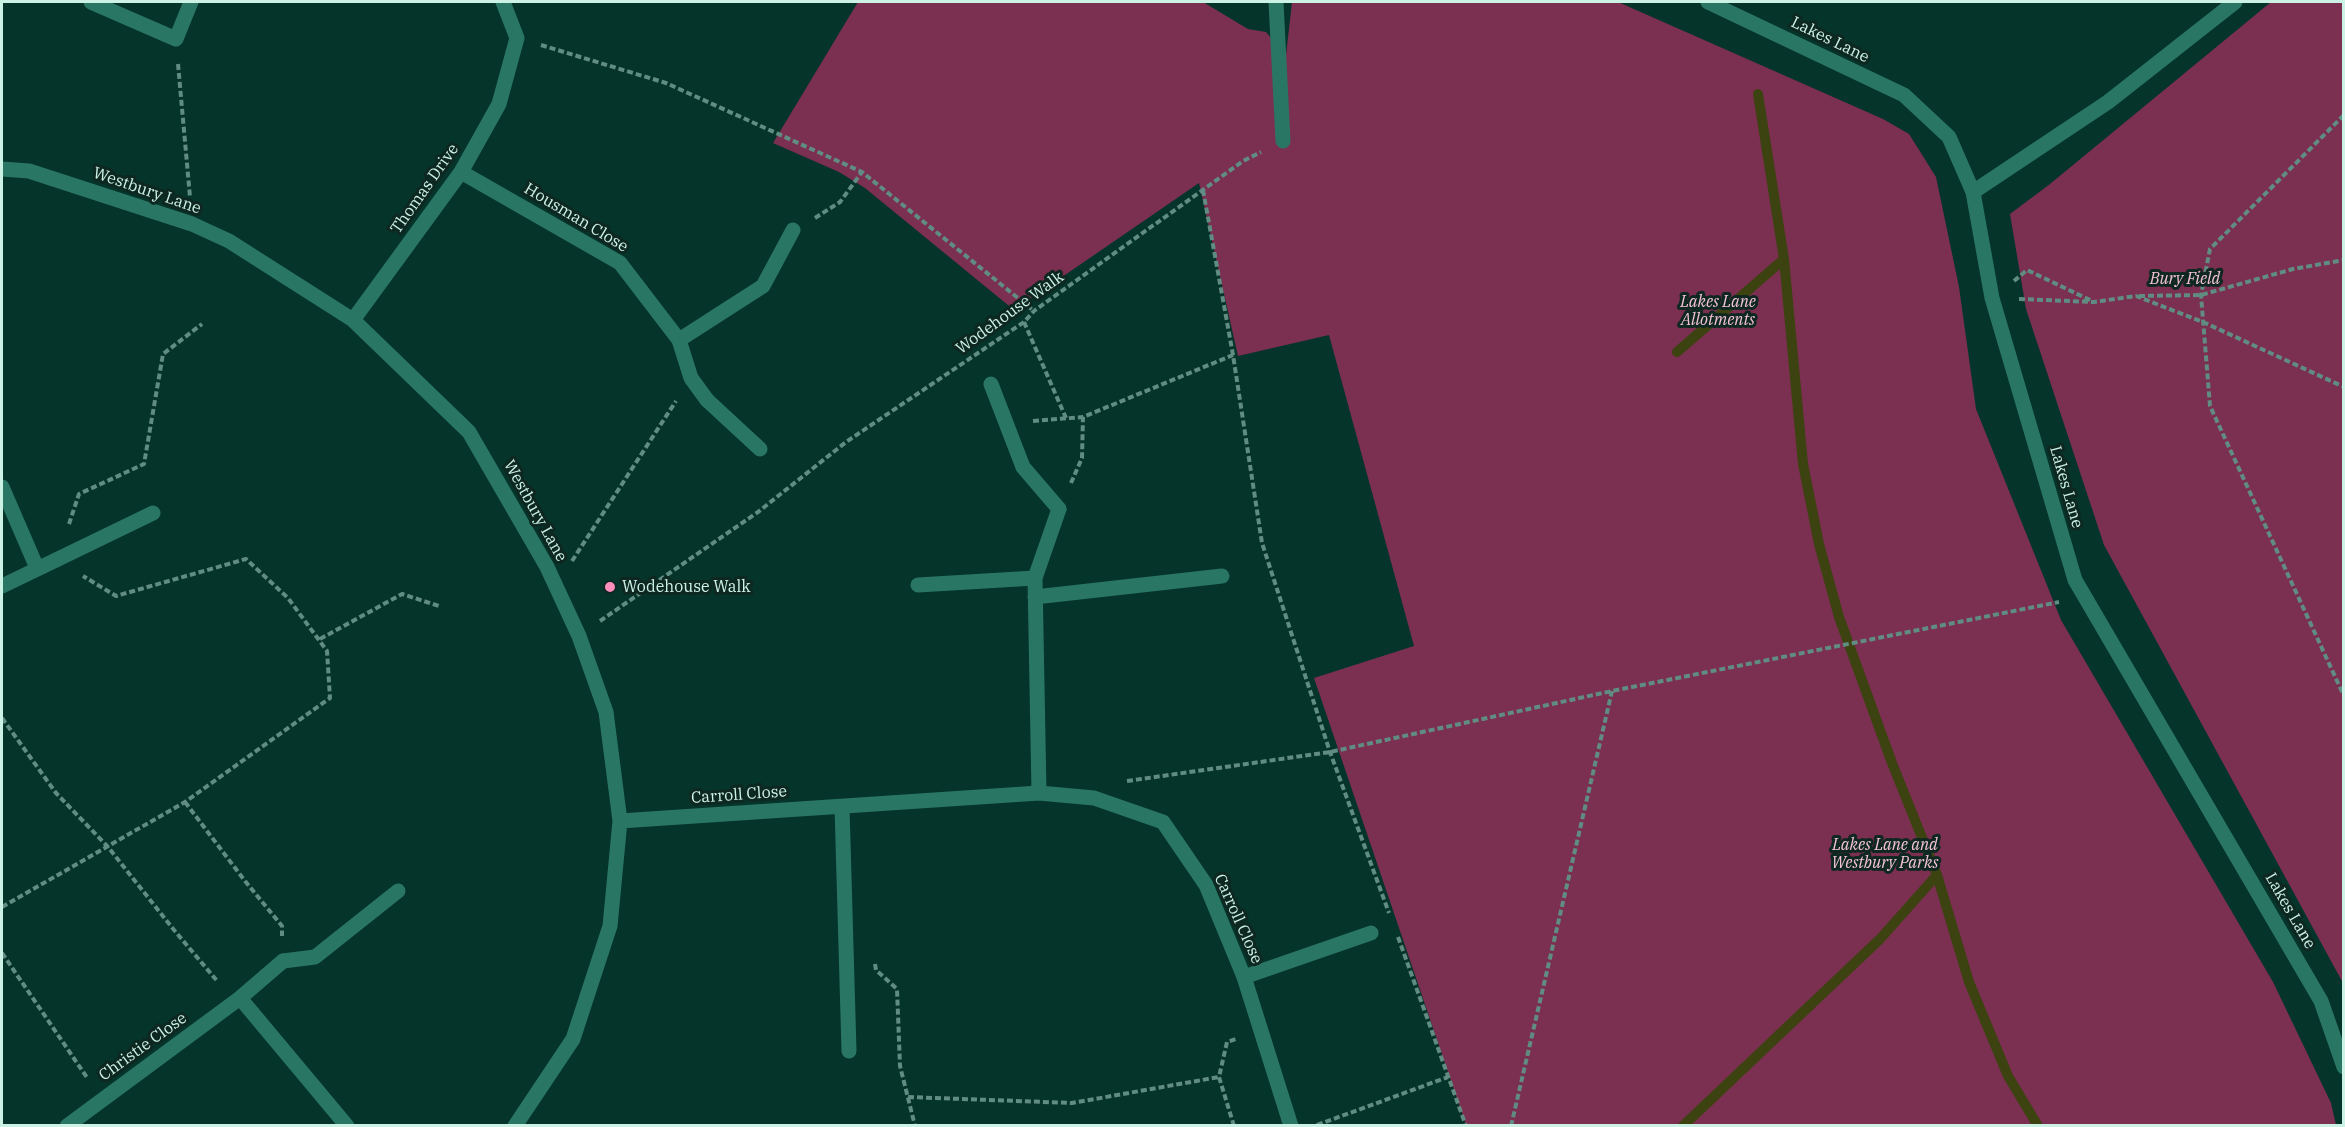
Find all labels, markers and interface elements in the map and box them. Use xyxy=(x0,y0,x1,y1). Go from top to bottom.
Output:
street label: Lakes Lane xyxy=(1788,13,1872,67)
street label: Thomas Drive xyxy=(387,140,463,238)
street label: Westbury Lane xyxy=(90,164,204,218)
street label: Housman Close xyxy=(521,179,631,257)
street label: Wodehouse Walk xyxy=(952,267,1068,359)
park label: Bury Field xyxy=(2150,269,2220,289)
park label: Lakes Lane Allotments xyxy=(1680,292,1756,330)
street label: Lakes Lane xyxy=(2045,444,2087,530)
street label: Westbury Lane xyxy=(499,457,571,565)
place label: Wodehouse Walk xyxy=(622,577,751,597)
marker: Wodehouse Walk xyxy=(603,580,617,594)
street label: Carroll Close xyxy=(690,782,788,808)
park label: Lakes Lane and Westbury Parks xyxy=(1832,835,1938,873)
street label: Lakes Lane xyxy=(2261,870,2319,952)
street label: Carroll Close xyxy=(1210,871,1266,967)
street label: Christie Close xyxy=(95,1009,191,1085)

